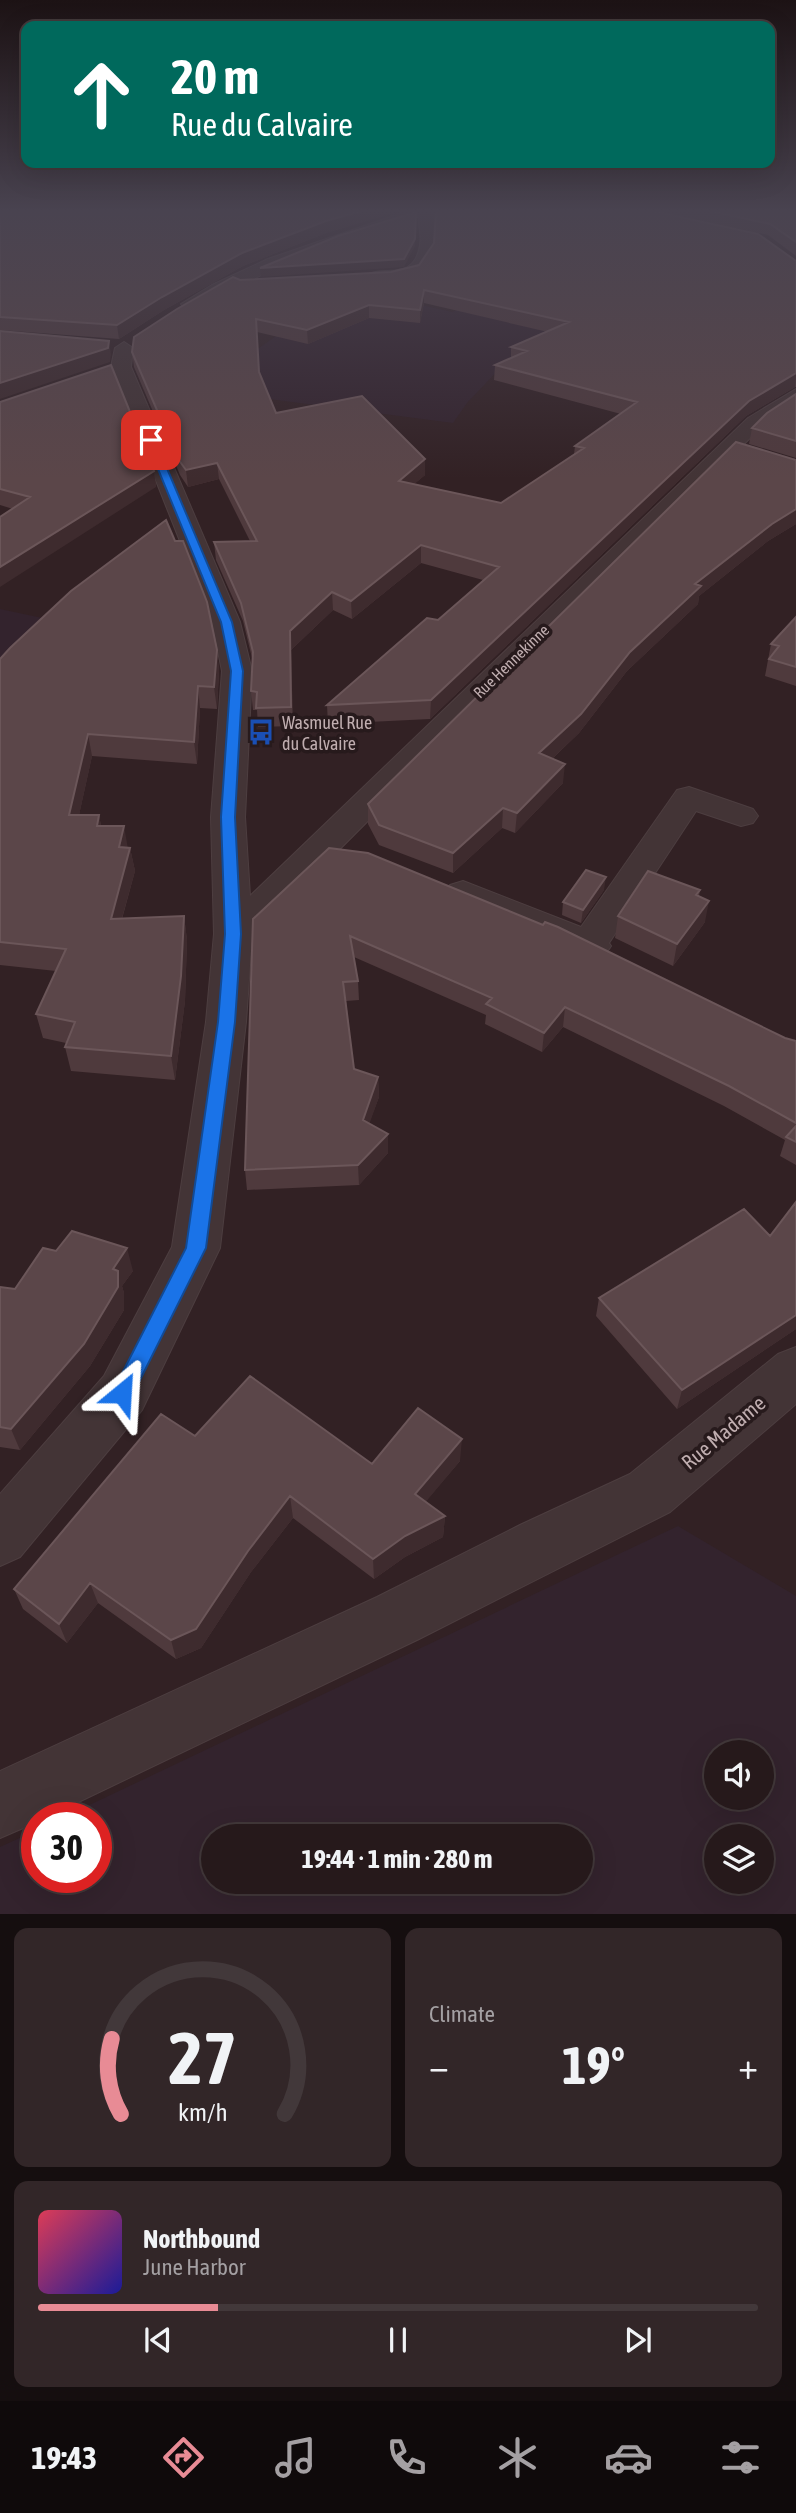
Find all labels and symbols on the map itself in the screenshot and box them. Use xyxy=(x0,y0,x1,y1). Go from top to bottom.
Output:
pin xyxy=(121,410,181,470)
street label: Rue Hennekinne xyxy=(470,621,552,701)
place label: Wasmuel Rue du Calvaire xyxy=(282,712,372,754)
bus stop icon: Wasmuel Rue du Calvaire xyxy=(246,717,276,747)
position arrow xyxy=(85,1356,159,1430)
street label: Rue Madame xyxy=(676,1390,770,1474)
speed limit sign: 30 xyxy=(21,1802,112,1893)

